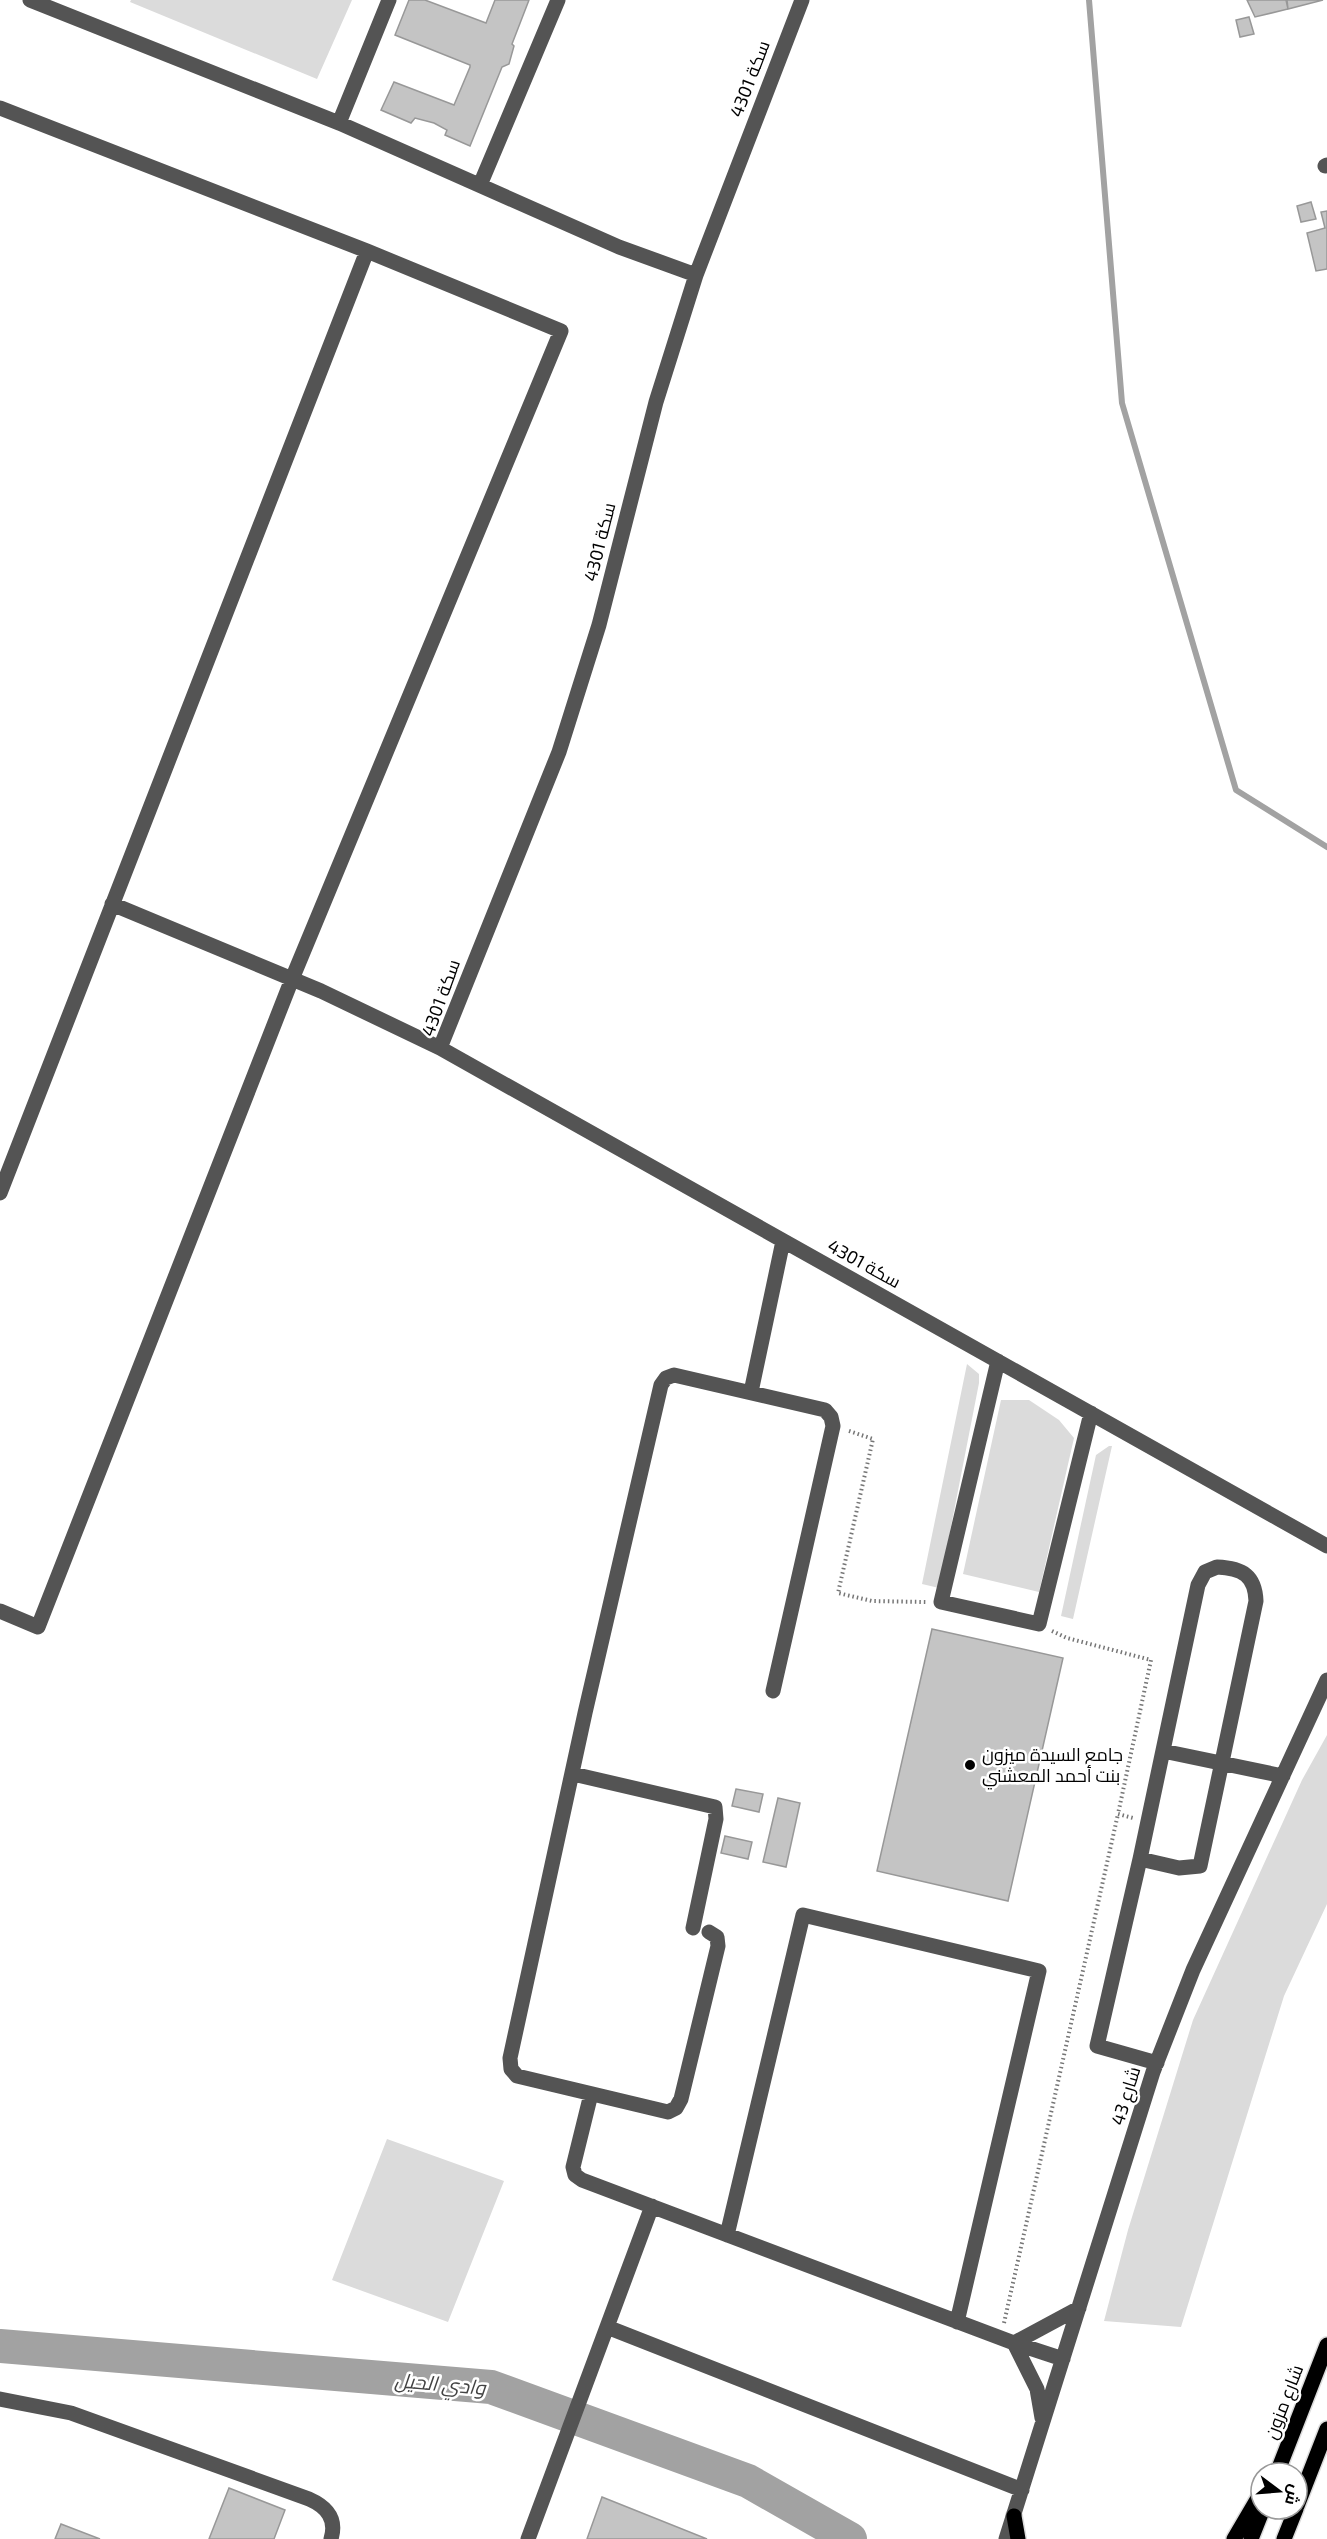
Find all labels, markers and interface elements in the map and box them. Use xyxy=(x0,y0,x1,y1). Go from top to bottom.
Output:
street label: سكة 4301 xyxy=(724,37,774,120)
street label: سكة 4301 xyxy=(579,500,619,583)
street label: سكة 4301 xyxy=(416,956,464,1039)
street label: سكة 4301 xyxy=(824,1234,905,1292)
place label: جامع السيدة ميزون بنت أحمد المعشني xyxy=(982,1743,1123,1790)
marker: جامع السيدة ميزون بنت أحمد المعشني xyxy=(963,1758,977,1772)
street label: شارع 43 xyxy=(1106,2064,1146,2128)
street label: شارع مزون xyxy=(1259,2361,1309,2443)
water label: وادي الحيل xyxy=(393,2367,488,2404)
north arrow xyxy=(1249,2461,1309,2521)
text: ش xyxy=(1281,2483,1306,2508)

